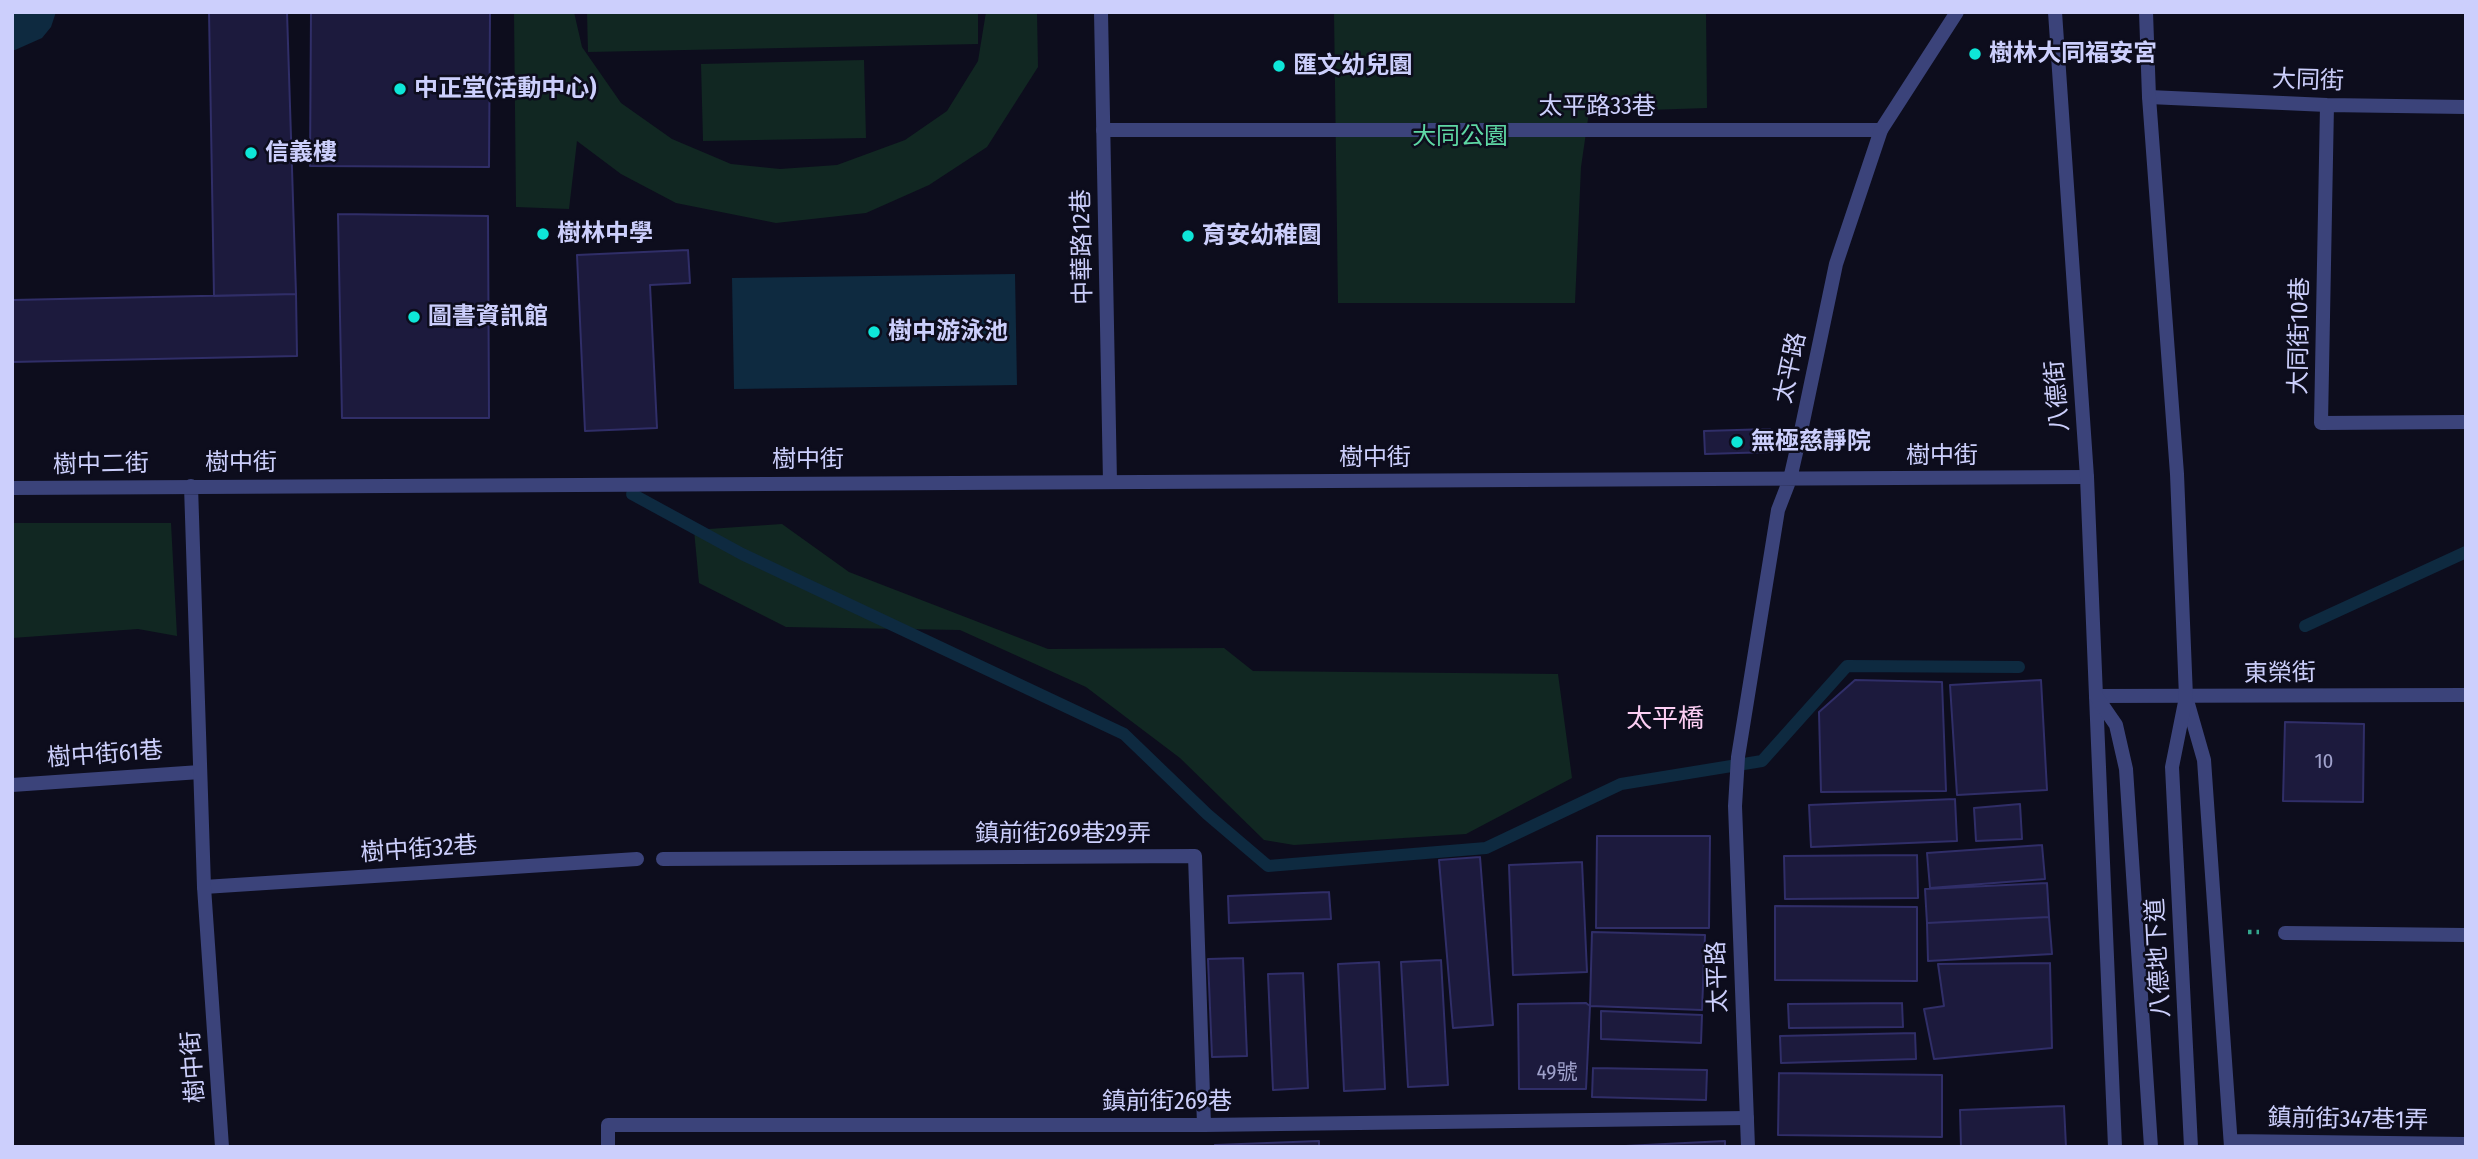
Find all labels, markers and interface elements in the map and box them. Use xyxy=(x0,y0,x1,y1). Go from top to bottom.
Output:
place label: 樹林大同福安宮 xyxy=(1989,40,2157,68)
marker: 樹林大同福安宮 xyxy=(1967,46,1983,62)
place label: 匯文幼兒園 xyxy=(1293,52,1413,80)
marker: 匯文幼兒園 xyxy=(1271,58,1287,74)
street label: 大同街 xyxy=(2272,65,2344,97)
place label: 中正堂(活動中心) xyxy=(414,75,596,103)
marker: 中正堂(活動中心) xyxy=(392,81,408,97)
street label: 太平路33巷 xyxy=(1538,93,1656,121)
park label: 大同公園 xyxy=(1412,123,1508,151)
place label: 信義樓 xyxy=(265,139,337,167)
marker: 信義樓 xyxy=(243,145,259,161)
street label: 中華路12巷 xyxy=(1068,189,1098,305)
place label: 樹林中學 xyxy=(557,220,653,248)
place label: 育安幼稚園 xyxy=(1202,222,1322,250)
marker: 樹林中學 xyxy=(535,226,551,242)
marker: 育安幼稚園 xyxy=(1180,228,1196,244)
street label: 大同街10巷 xyxy=(2285,277,2315,395)
place label: 圖書資訊館 xyxy=(428,303,548,331)
marker: 圖書資訊館 xyxy=(406,309,422,325)
place label: 樹中游泳池 xyxy=(888,318,1008,346)
marker: 樹中游泳池 xyxy=(866,324,882,340)
street label: 太平路 xyxy=(1769,330,1813,406)
street label: 八德街 xyxy=(2041,359,2075,433)
place label: 無極慈靜院 xyxy=(1751,428,1871,456)
marker: 無極慈靜院 xyxy=(1729,434,1745,450)
street label: 樹中街 xyxy=(1906,442,1978,470)
street label: 樹中街 xyxy=(1339,444,1411,472)
street label: 樹中街 xyxy=(772,446,844,474)
street label: 樹中街 xyxy=(205,449,277,477)
street label: 樹中二街 xyxy=(53,450,149,480)
street label: 東榮街 xyxy=(2244,659,2316,689)
district label: 太平橋 xyxy=(1626,704,1704,736)
street label: 樹中街61巷 xyxy=(46,737,164,773)
house number: 10 xyxy=(2314,749,2334,775)
street label: 鎮前街269巷29弄 xyxy=(975,820,1151,848)
street label: 樹中街32巷 xyxy=(360,832,478,868)
street label: 八德地下道 xyxy=(2141,897,2177,1019)
street label: 太平路 xyxy=(1702,941,1734,1013)
street label: 樹中街 xyxy=(177,1030,211,1104)
house number: 49號 xyxy=(1537,1060,1577,1086)
street label: 鎮前街269巷 xyxy=(1102,1088,1232,1116)
street label: 鎮前街347巷1弄 xyxy=(2267,1104,2429,1136)

